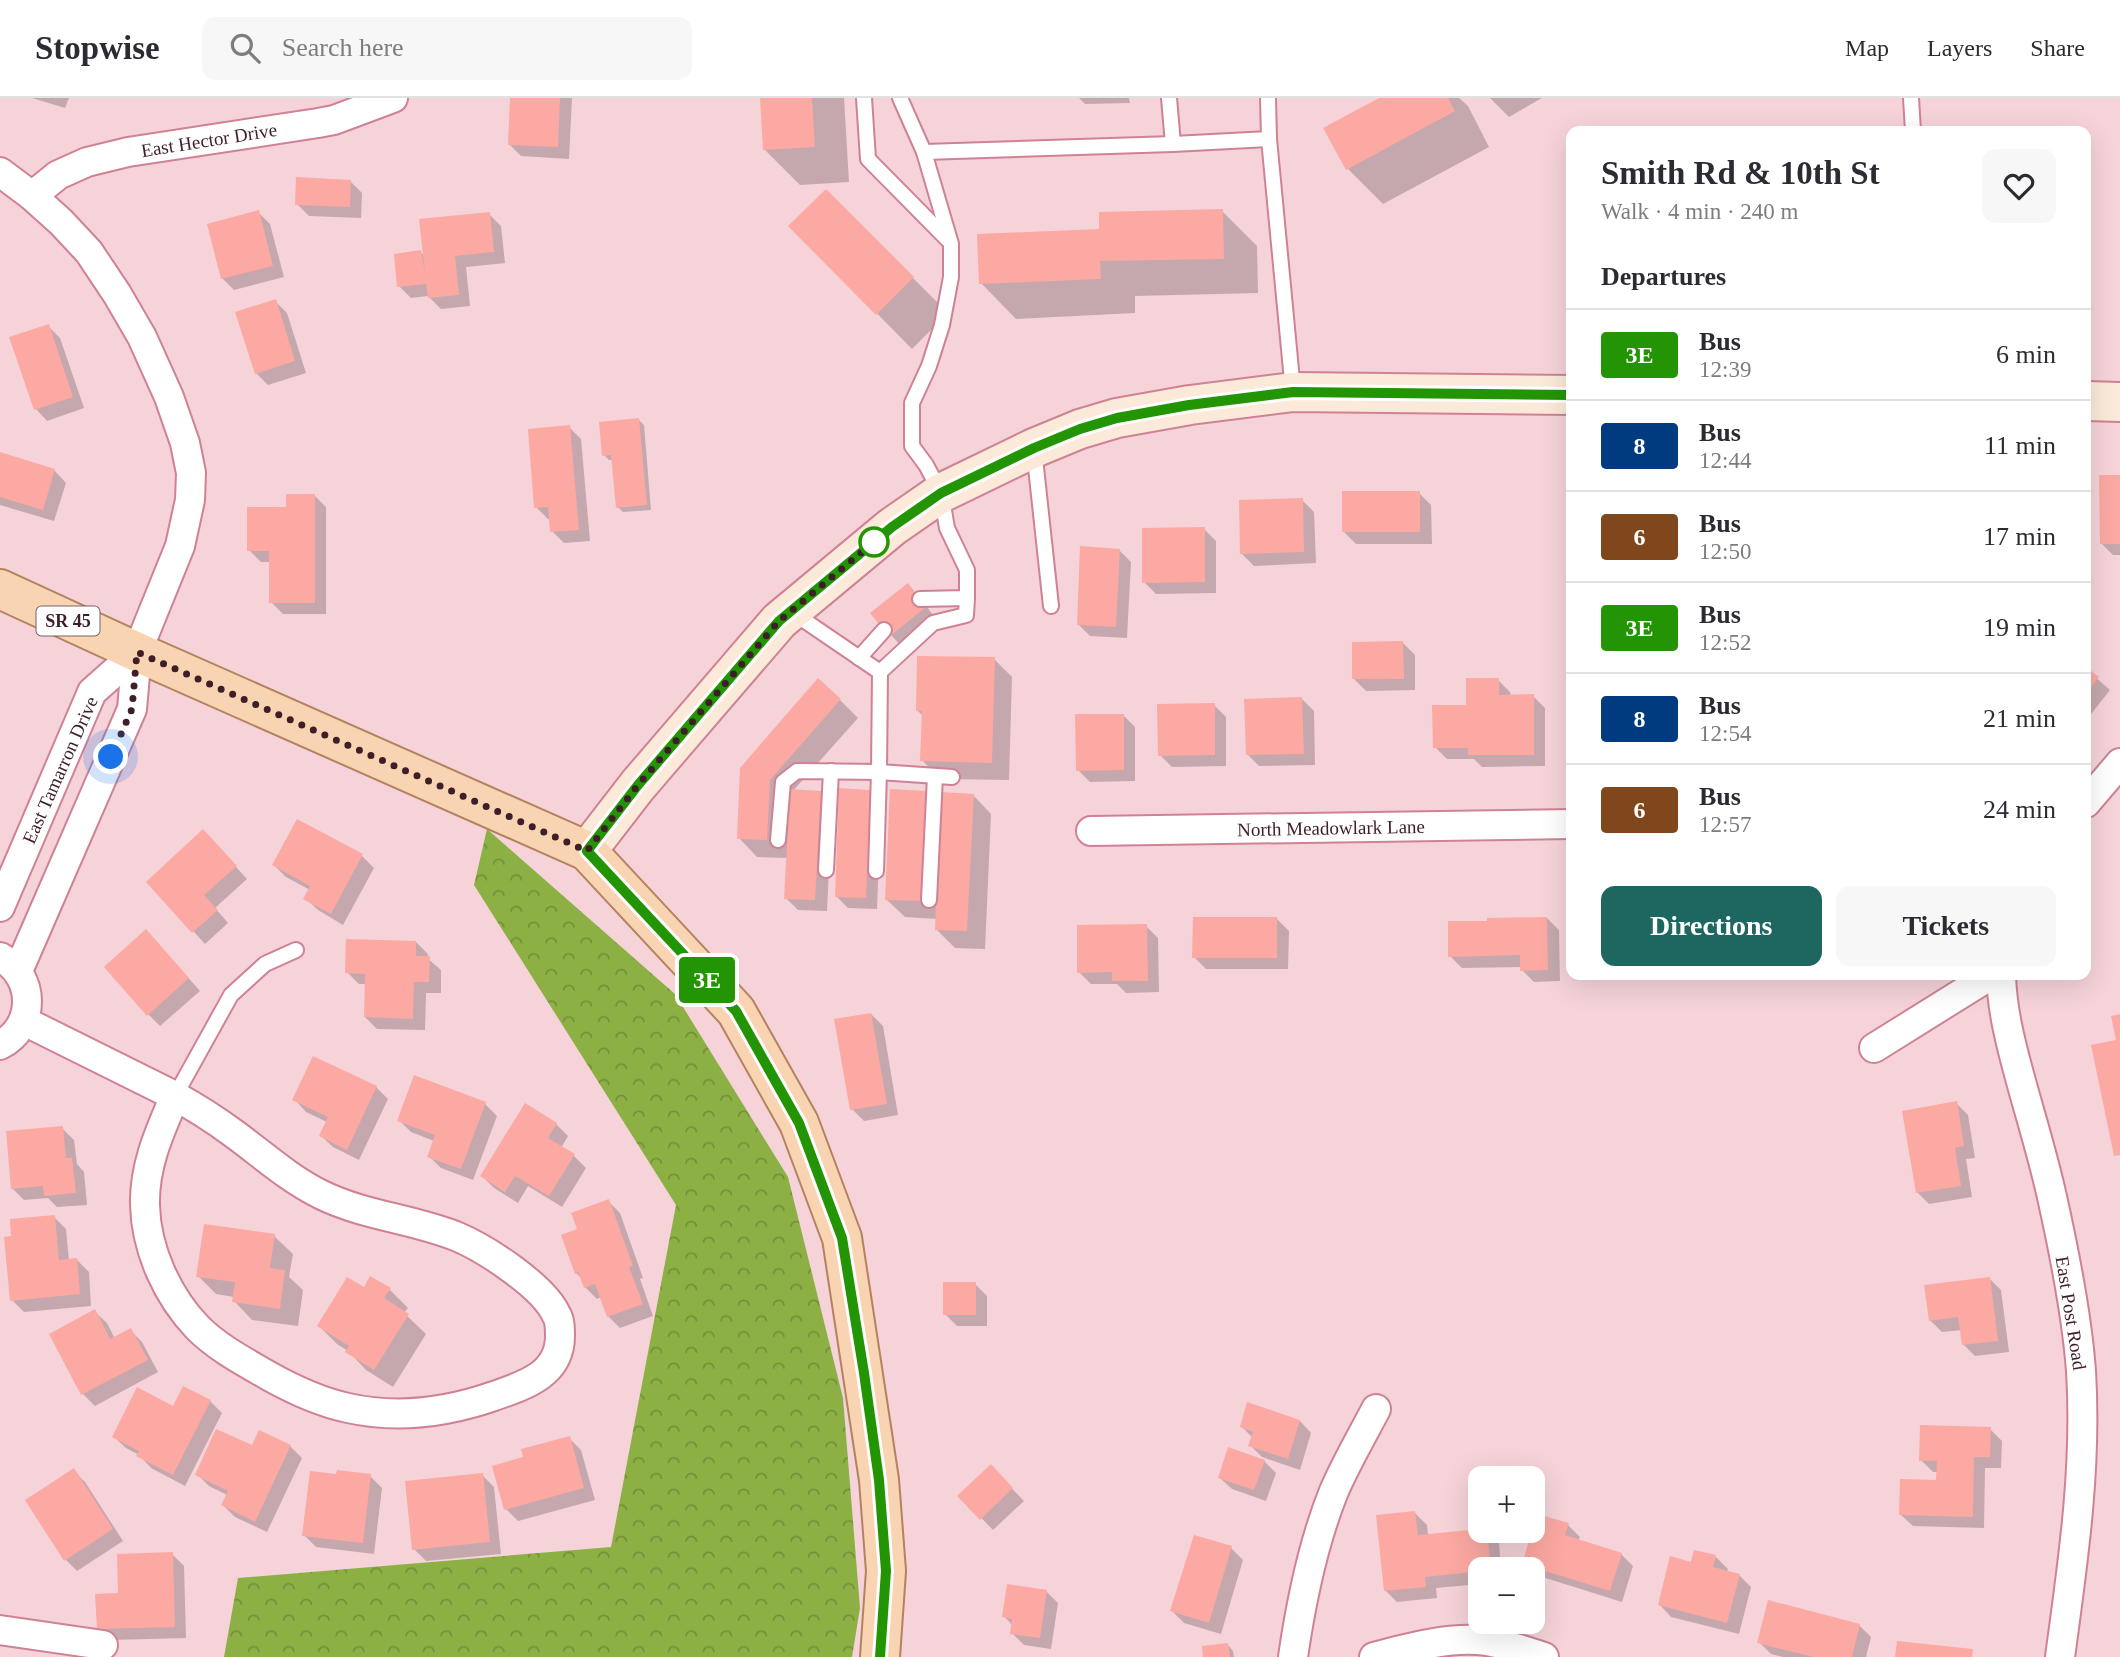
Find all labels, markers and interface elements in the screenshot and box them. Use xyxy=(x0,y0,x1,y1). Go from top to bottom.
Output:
search box xyxy=(202,17,692,80)
icon: search xyxy=(226,29,264,67)
text: Stopwise xyxy=(35,30,160,66)
text: Search here xyxy=(282,33,404,62)
text: Map xyxy=(1845,35,1889,61)
text: Layers xyxy=(1927,35,1992,61)
text: Share xyxy=(2030,35,2085,61)
street label: East Hector Drive xyxy=(140,119,278,161)
button: heart xyxy=(1982,149,2056,223)
text: Smith Rd & 10th St xyxy=(1601,155,1880,191)
text: Walk · 4 min · 240 m xyxy=(1601,199,1798,224)
text: Departures xyxy=(1601,262,1726,291)
text: Bus xyxy=(1699,327,1741,356)
text: 6 min xyxy=(1996,340,2056,369)
text: 3E xyxy=(1625,342,1654,368)
text: 12:39 xyxy=(1699,357,1751,382)
text: Bus xyxy=(1699,418,1741,447)
text: 11 min xyxy=(1984,431,2056,460)
text: 8 xyxy=(1634,433,1646,459)
text: 12:44 xyxy=(1699,448,1751,473)
text: Bus xyxy=(1699,509,1741,538)
text: 17 min xyxy=(1983,522,2056,551)
text: 6 xyxy=(1634,524,1646,550)
unlabelled marker xyxy=(859,527,889,557)
text: 12:50 xyxy=(1699,539,1751,564)
text: Bus xyxy=(1699,600,1741,629)
road number: SR 45 xyxy=(36,606,100,636)
text: 19 min xyxy=(1983,613,2056,642)
text: 3E xyxy=(1625,615,1654,641)
text: 12:52 xyxy=(1699,630,1751,655)
text: Bus xyxy=(1699,691,1741,720)
street label: East Tamarron Drive xyxy=(18,693,102,847)
text: 21 min xyxy=(1983,704,2056,733)
text: 8 xyxy=(1634,706,1646,732)
text: 12:54 xyxy=(1699,721,1751,746)
your location xyxy=(93,739,128,774)
text: Bus xyxy=(1699,782,1741,811)
text: 24 min xyxy=(1983,795,2056,824)
text: 6 xyxy=(1634,797,1646,823)
text: 12:57 xyxy=(1699,812,1751,837)
street label: North Meadowlark Lane xyxy=(1237,816,1425,840)
button: Directions xyxy=(1601,886,1822,966)
button: Tickets xyxy=(1836,886,2056,966)
line badge: 3E xyxy=(676,957,738,1003)
text: 3E xyxy=(693,967,721,993)
street label: East Post Road xyxy=(2052,1255,2090,1372)
map controls xyxy=(1468,1466,1545,1634)
button: + xyxy=(1468,1466,1545,1543)
button: − xyxy=(1468,1557,1545,1634)

